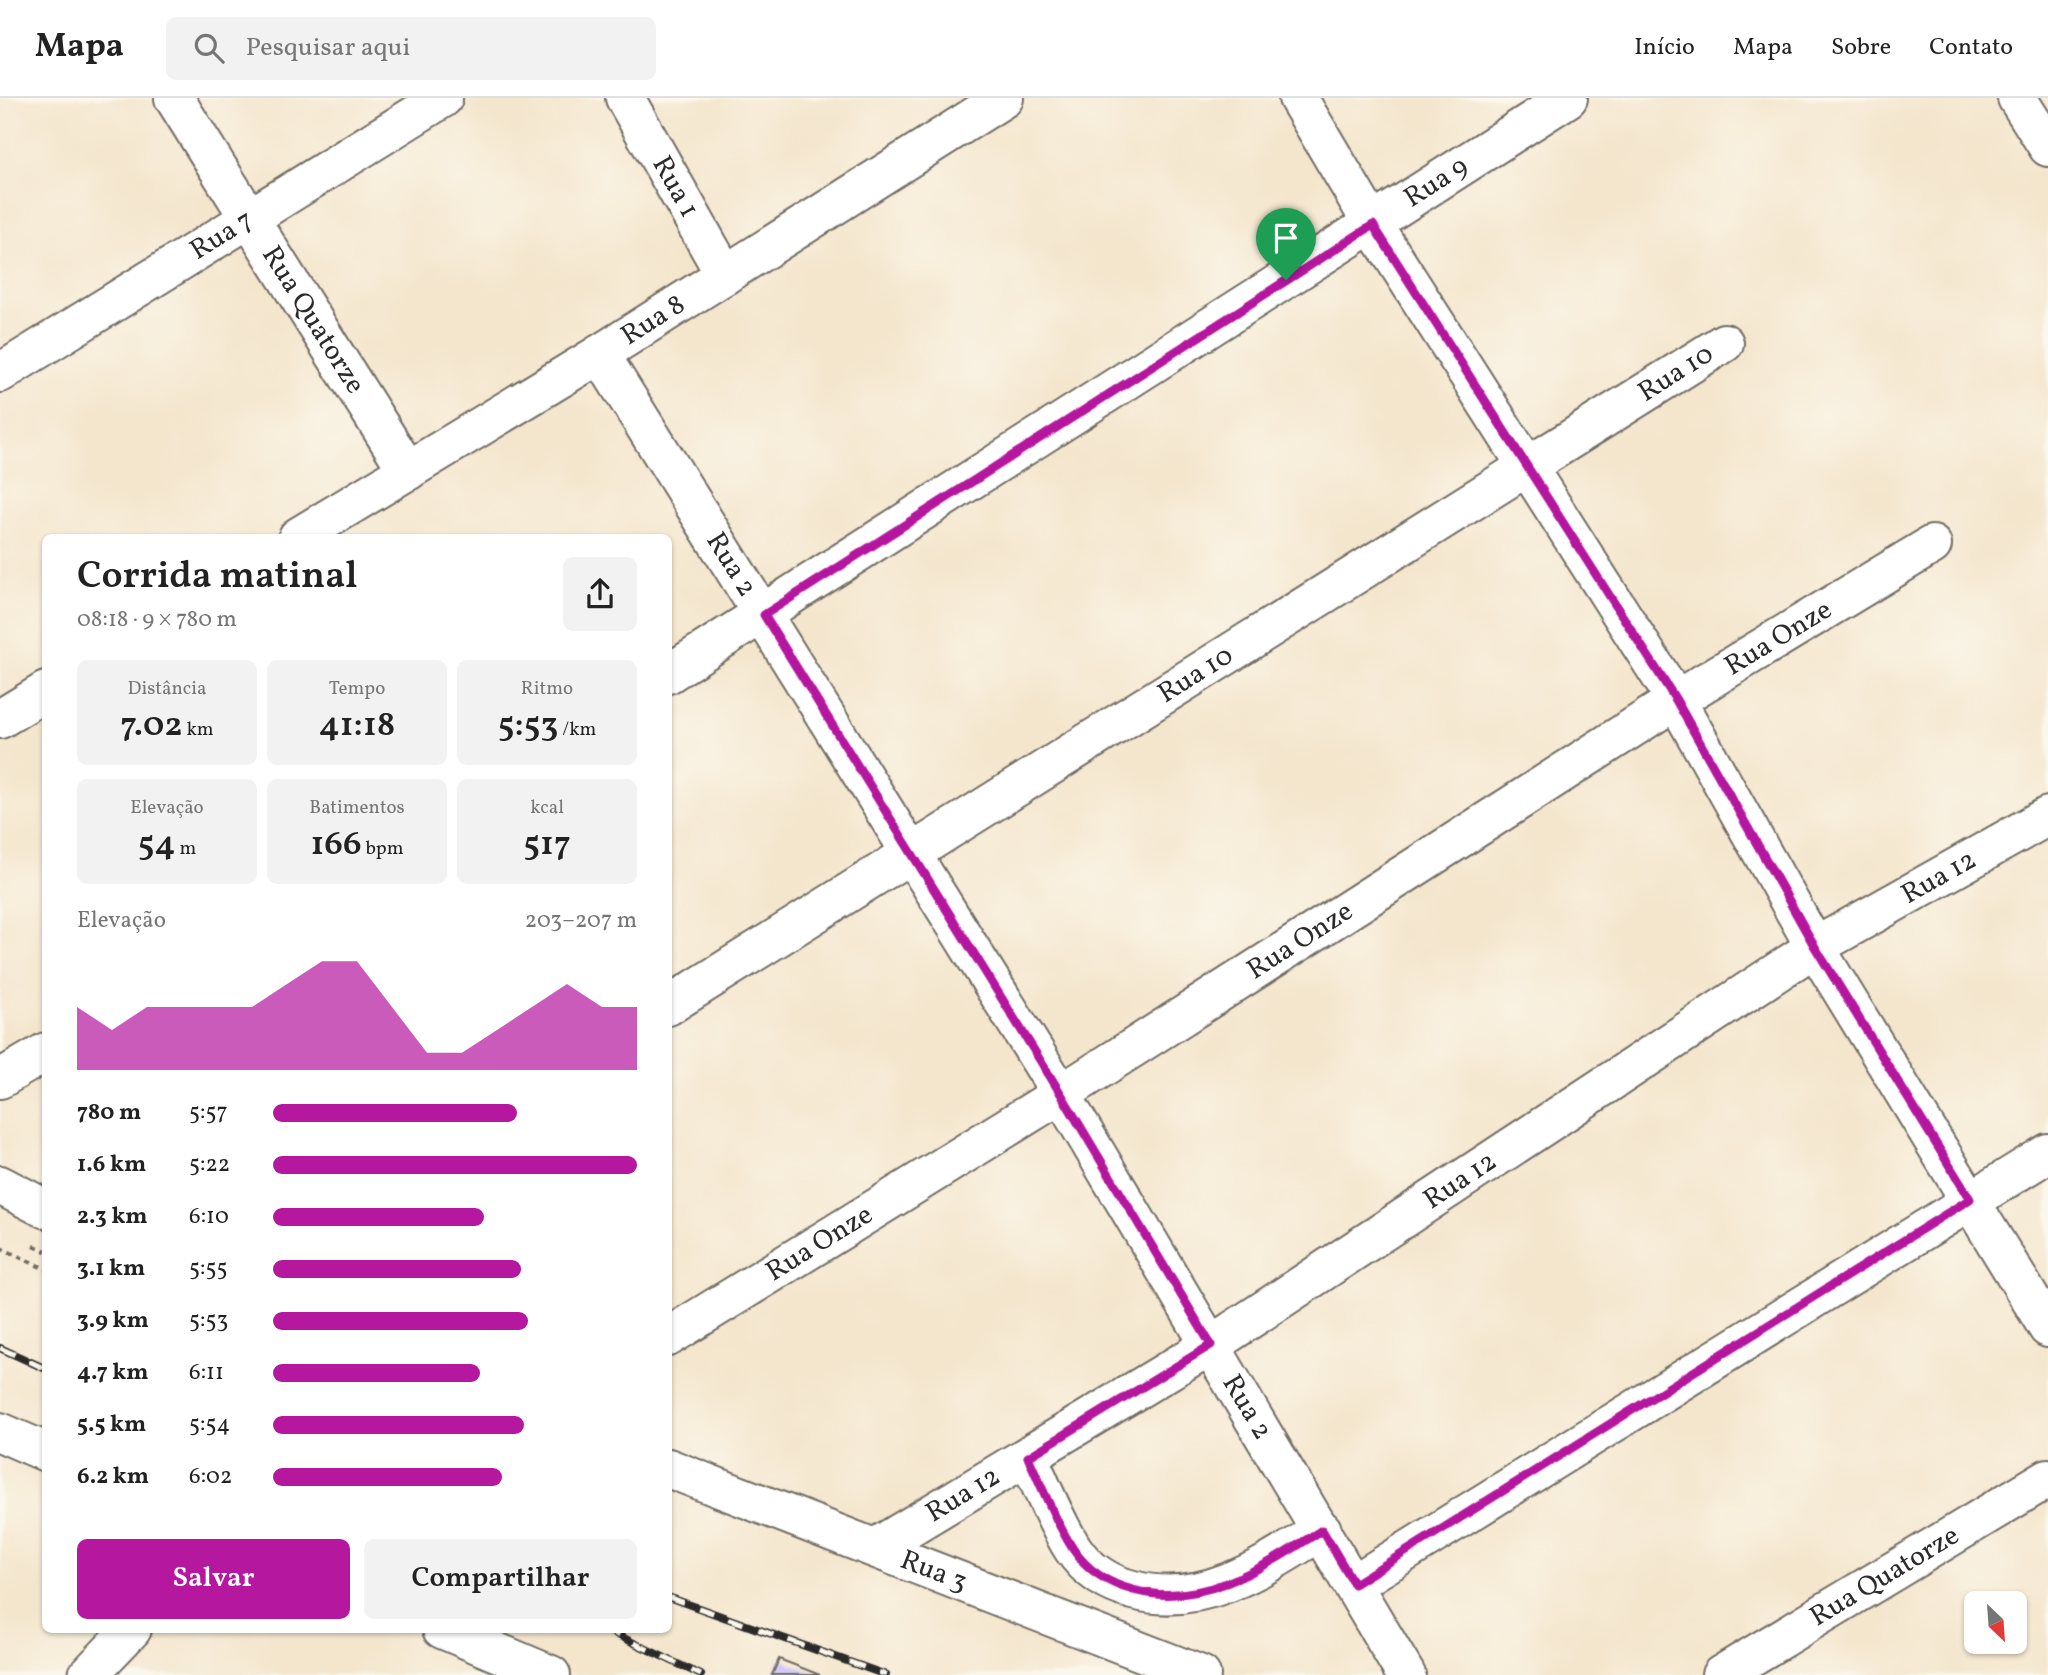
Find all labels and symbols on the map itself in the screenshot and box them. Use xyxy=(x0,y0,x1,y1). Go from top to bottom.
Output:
street label: Rua 9 xyxy=(1397,147,1476,217)
street label: Rua 1 xyxy=(642,149,708,225)
street label: Rua 7 xyxy=(183,201,261,270)
pin xyxy=(1256,208,1316,280)
street label: Rua Quatorze xyxy=(252,238,374,401)
street label: Rua 8 xyxy=(614,285,693,355)
street label: Rua 10 xyxy=(1631,335,1721,412)
street label: Rua 2 xyxy=(696,525,766,604)
street label: Rua Onze xyxy=(1717,591,1839,686)
street label: Rua 10 xyxy=(1150,636,1241,713)
street label: Rua 12 xyxy=(1894,841,1983,914)
street label: Rua Onze xyxy=(1239,892,1361,989)
street label: Rua 12 xyxy=(1416,1142,1505,1219)
street label: Rua Onze xyxy=(759,1196,880,1291)
street label: Rua 2 xyxy=(1212,1367,1281,1447)
street label: Rua 12 xyxy=(919,1457,1008,1532)
street label: Rua Quatorze xyxy=(1803,1516,1967,1636)
street label: Rua 3 xyxy=(894,1541,973,1602)
north arrow xyxy=(1964,1591,2026,1654)

